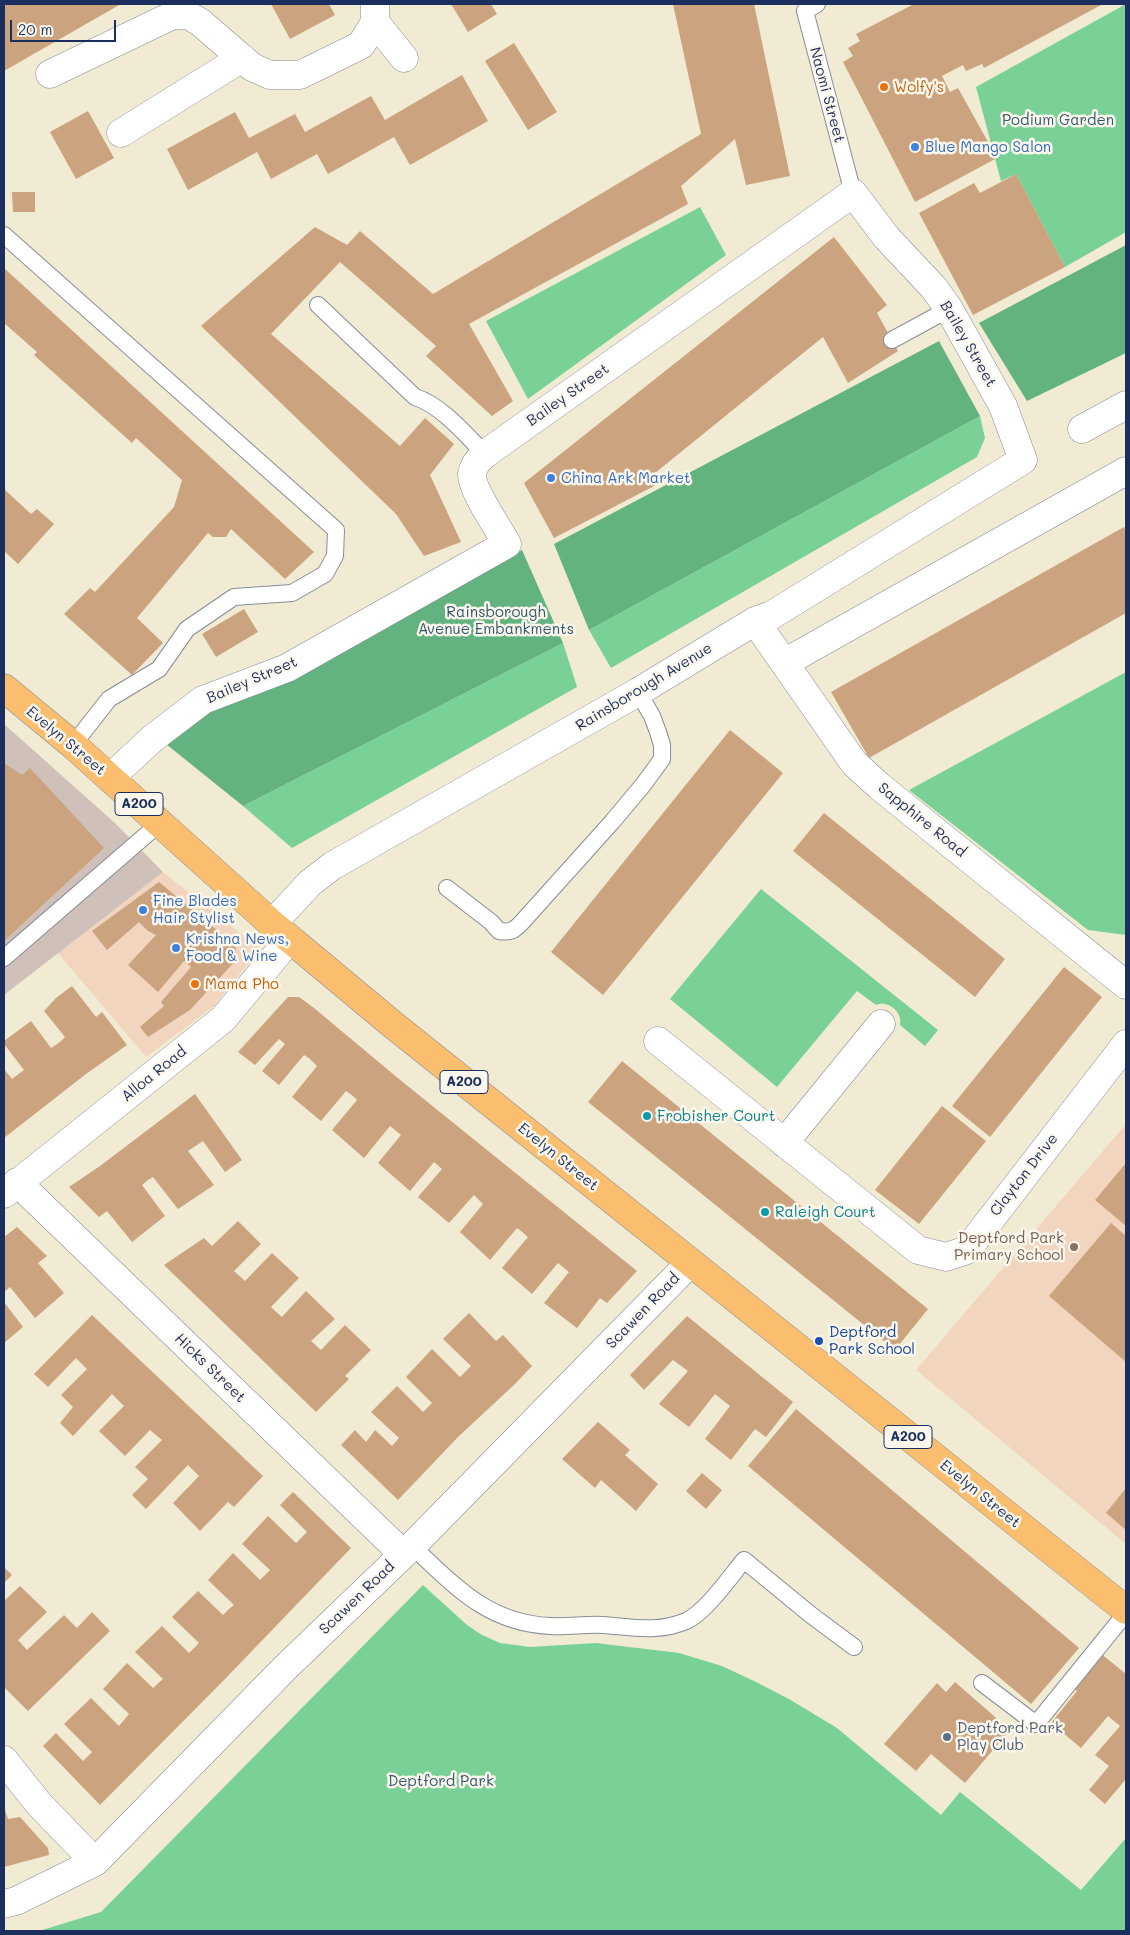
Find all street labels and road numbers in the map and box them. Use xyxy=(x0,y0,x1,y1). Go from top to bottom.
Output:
street label: Naomi Street xyxy=(806,45,848,145)
street label: Bailey Street xyxy=(936,298,1000,390)
street label: Bailey Street xyxy=(523,360,613,430)
street label: Rainsborough Avenue xyxy=(572,639,716,735)
street label: Bailey Street xyxy=(204,653,300,707)
street label: Evelyn Street xyxy=(23,703,109,779)
street label: Sapphire Road xyxy=(874,779,970,861)
road number: A200 xyxy=(115,792,163,816)
street label: Alloa Road xyxy=(118,1042,190,1106)
road number: A200 xyxy=(440,1070,488,1094)
street label: Evelyn Street xyxy=(514,1119,602,1195)
street label: Clayton Drive xyxy=(986,1130,1062,1220)
street label: Scawen Road xyxy=(602,1269,684,1353)
street label: Hicks Street xyxy=(171,1330,249,1406)
road number: A200 xyxy=(884,1425,932,1448)
street label: Evelyn Street xyxy=(936,1456,1024,1532)
street label: Scawen Road xyxy=(315,1557,399,1639)

